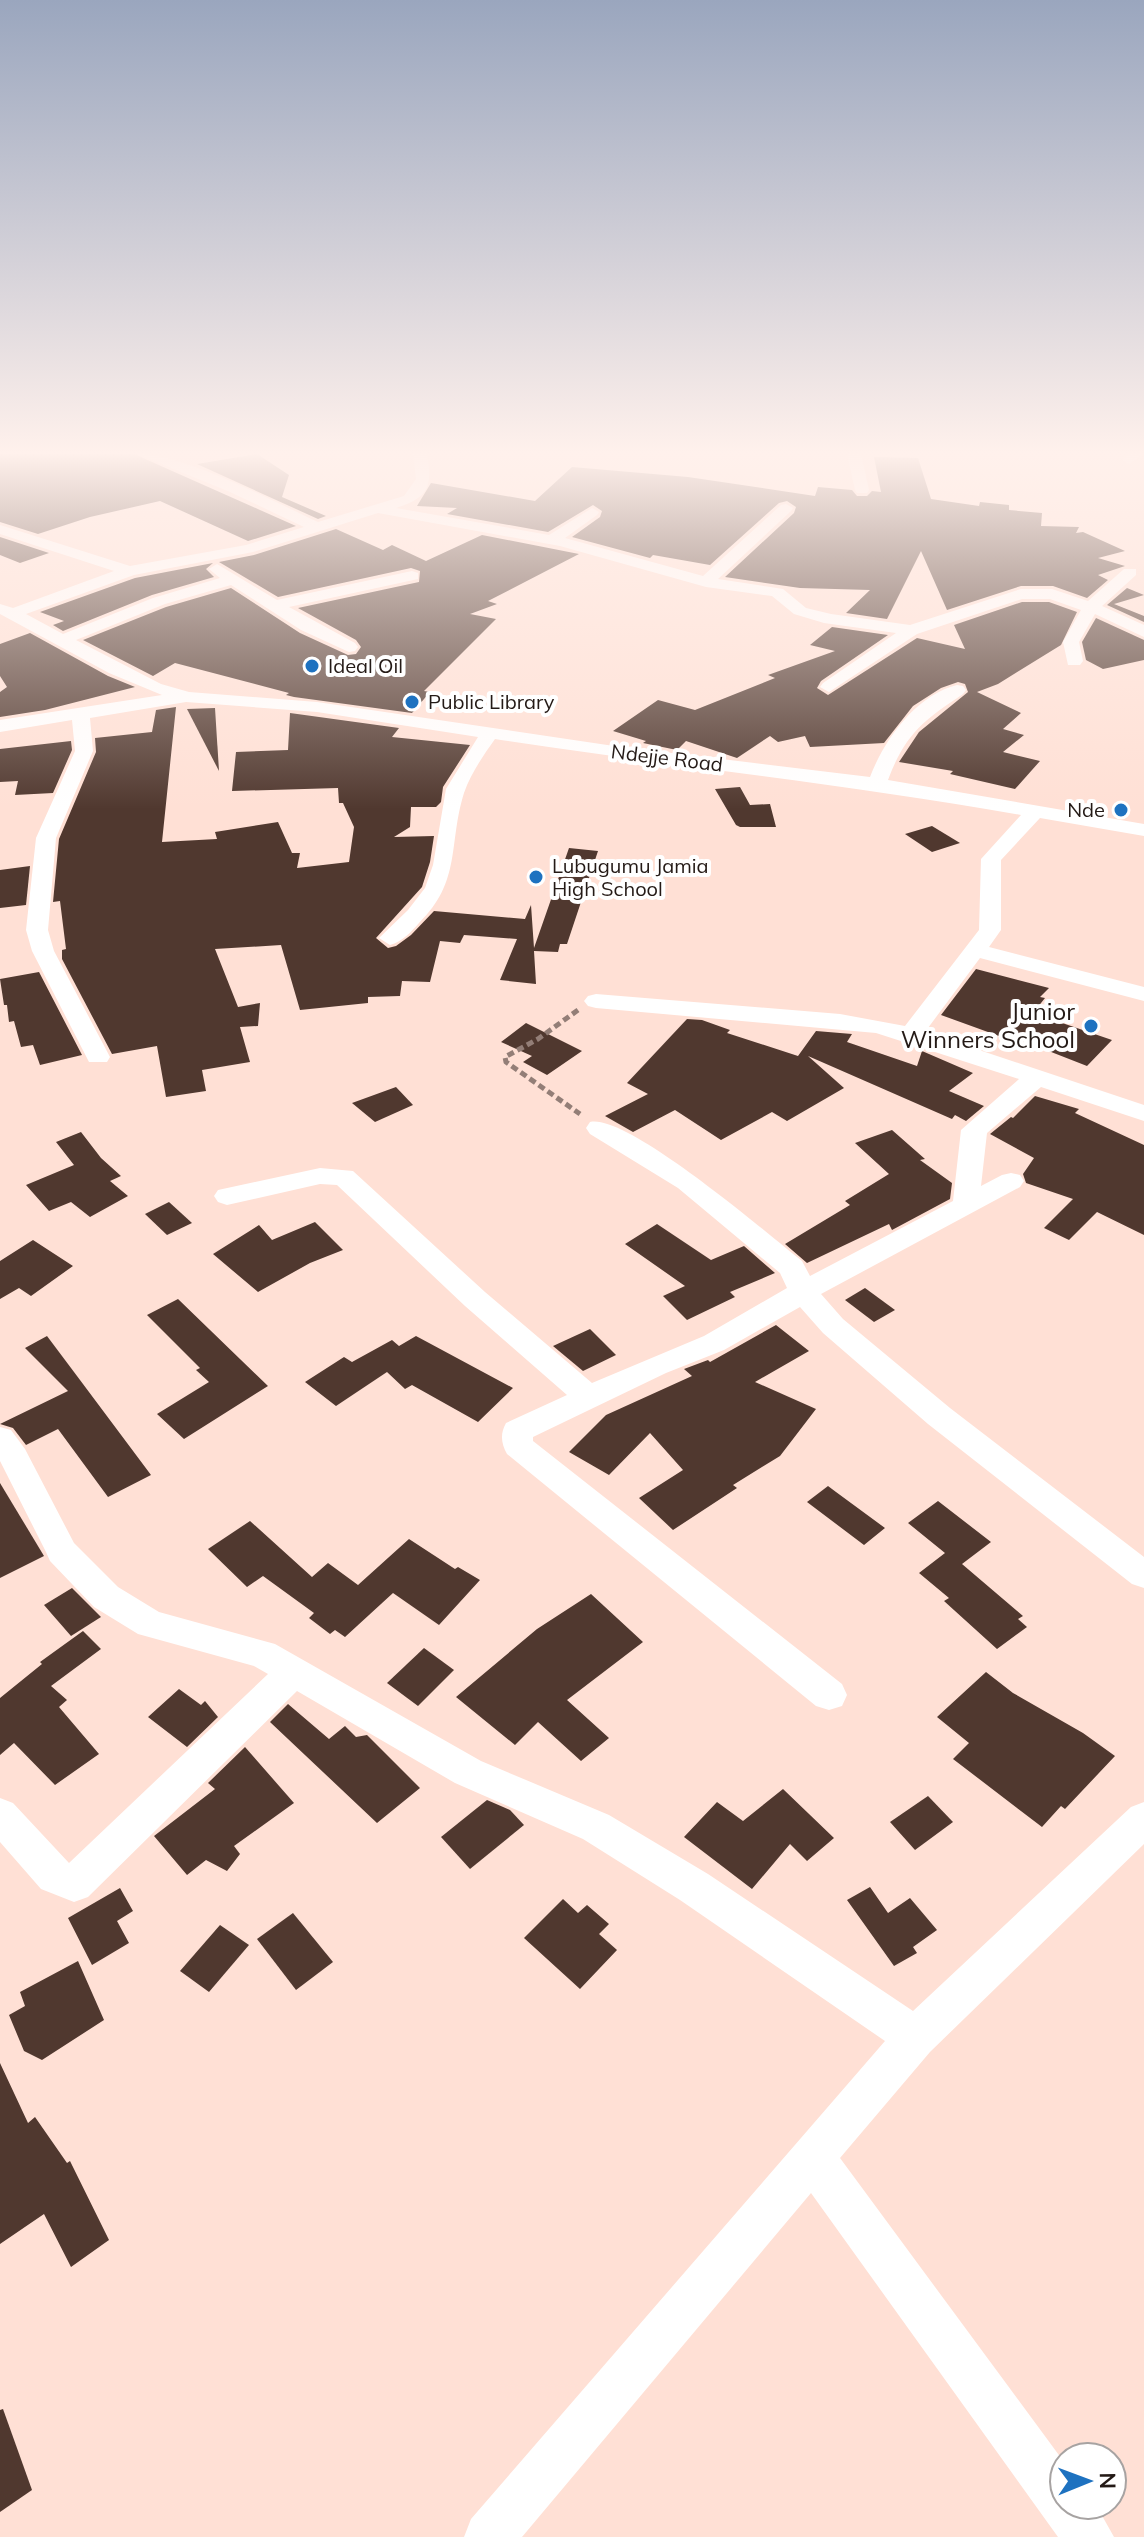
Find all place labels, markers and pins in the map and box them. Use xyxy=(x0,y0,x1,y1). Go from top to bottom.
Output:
place label: Ideal Oil xyxy=(328,653,403,678)
marker: Ideal Oil xyxy=(303,657,321,675)
place label: Public Library xyxy=(428,689,555,714)
marker: Public Library xyxy=(403,693,421,711)
place label: Nde xyxy=(1067,797,1105,822)
marker: Nde xyxy=(1112,801,1130,819)
place label: Lubugumu Jamia High School xyxy=(552,853,709,901)
marker: Lubugumu Jamia High School xyxy=(527,868,545,886)
place label: Junior Winners School xyxy=(901,996,1075,1054)
marker: Junior Winners School xyxy=(1082,1017,1100,1035)

